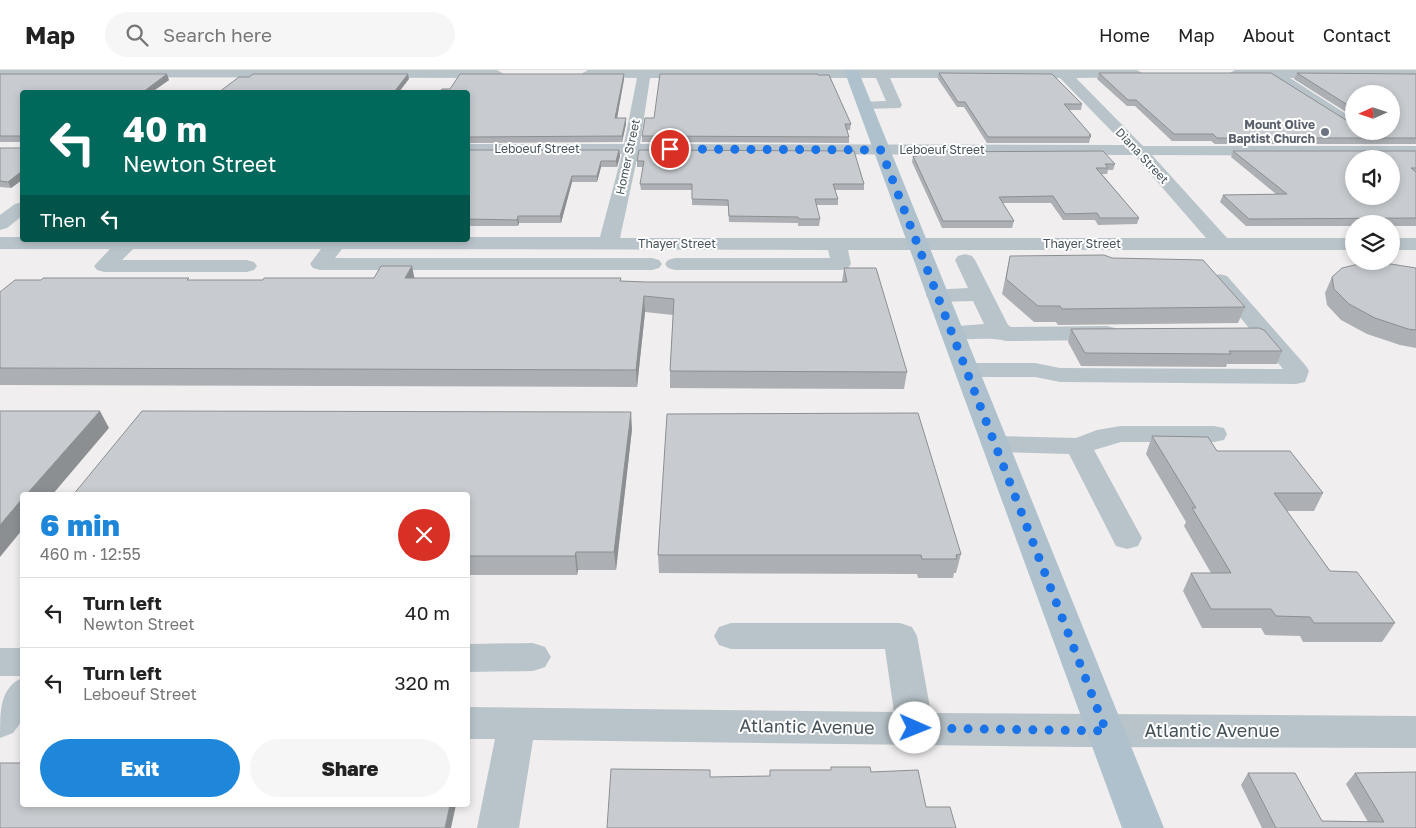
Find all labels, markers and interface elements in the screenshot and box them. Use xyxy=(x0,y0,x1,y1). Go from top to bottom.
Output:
search box xyxy=(105,12,455,57)
text: Map xyxy=(25,20,75,49)
icon: search xyxy=(123,21,151,49)
text: Search here xyxy=(163,23,272,46)
text: Home xyxy=(1099,24,1150,46)
text: Map xyxy=(1178,24,1215,46)
text: About xyxy=(1243,24,1295,46)
text: Contact xyxy=(1323,24,1391,46)
north arrow xyxy=(1345,85,1400,140)
map controls xyxy=(1345,85,1400,270)
text: 40 m xyxy=(123,108,207,150)
icon: left xyxy=(40,110,105,175)
street label: Homer Street xyxy=(612,117,643,196)
place label: Mount Olive Baptist Church xyxy=(1228,117,1315,146)
street label: Diana Street xyxy=(1113,125,1172,187)
marker: Mount Olive Baptist Church xyxy=(1319,126,1331,138)
pin xyxy=(649,128,691,170)
icon: arrive xyxy=(656,135,684,163)
street label: Leboeuf Street xyxy=(494,141,580,156)
street label: Leboeuf Street xyxy=(899,142,985,157)
text: Newton Street xyxy=(123,150,277,177)
button: sound xyxy=(1345,150,1400,205)
icon: left xyxy=(96,205,124,233)
text: Then xyxy=(40,208,86,231)
button: layers xyxy=(1345,215,1400,270)
street label: Thayer Street xyxy=(638,236,716,251)
street label: Thayer Street xyxy=(1043,236,1121,251)
text: 6 min xyxy=(40,507,120,543)
button: close xyxy=(398,509,450,561)
text: 460 m · 12:55 xyxy=(40,544,141,564)
text: Turn left xyxy=(83,591,162,614)
icon: left xyxy=(40,599,68,627)
text: 40 m xyxy=(405,601,450,624)
text: Newton Street xyxy=(83,614,195,634)
text: Turn left xyxy=(83,661,162,684)
icon: left xyxy=(40,669,68,697)
text: 320 m xyxy=(395,671,450,694)
text: Leboeuf Street xyxy=(83,684,197,704)
position arrow xyxy=(888,701,940,753)
street label: Atlantic Avenue xyxy=(739,714,875,738)
street label: Atlantic Avenue xyxy=(1144,719,1280,741)
button: Exit xyxy=(40,739,240,797)
button: Share xyxy=(250,739,450,797)

